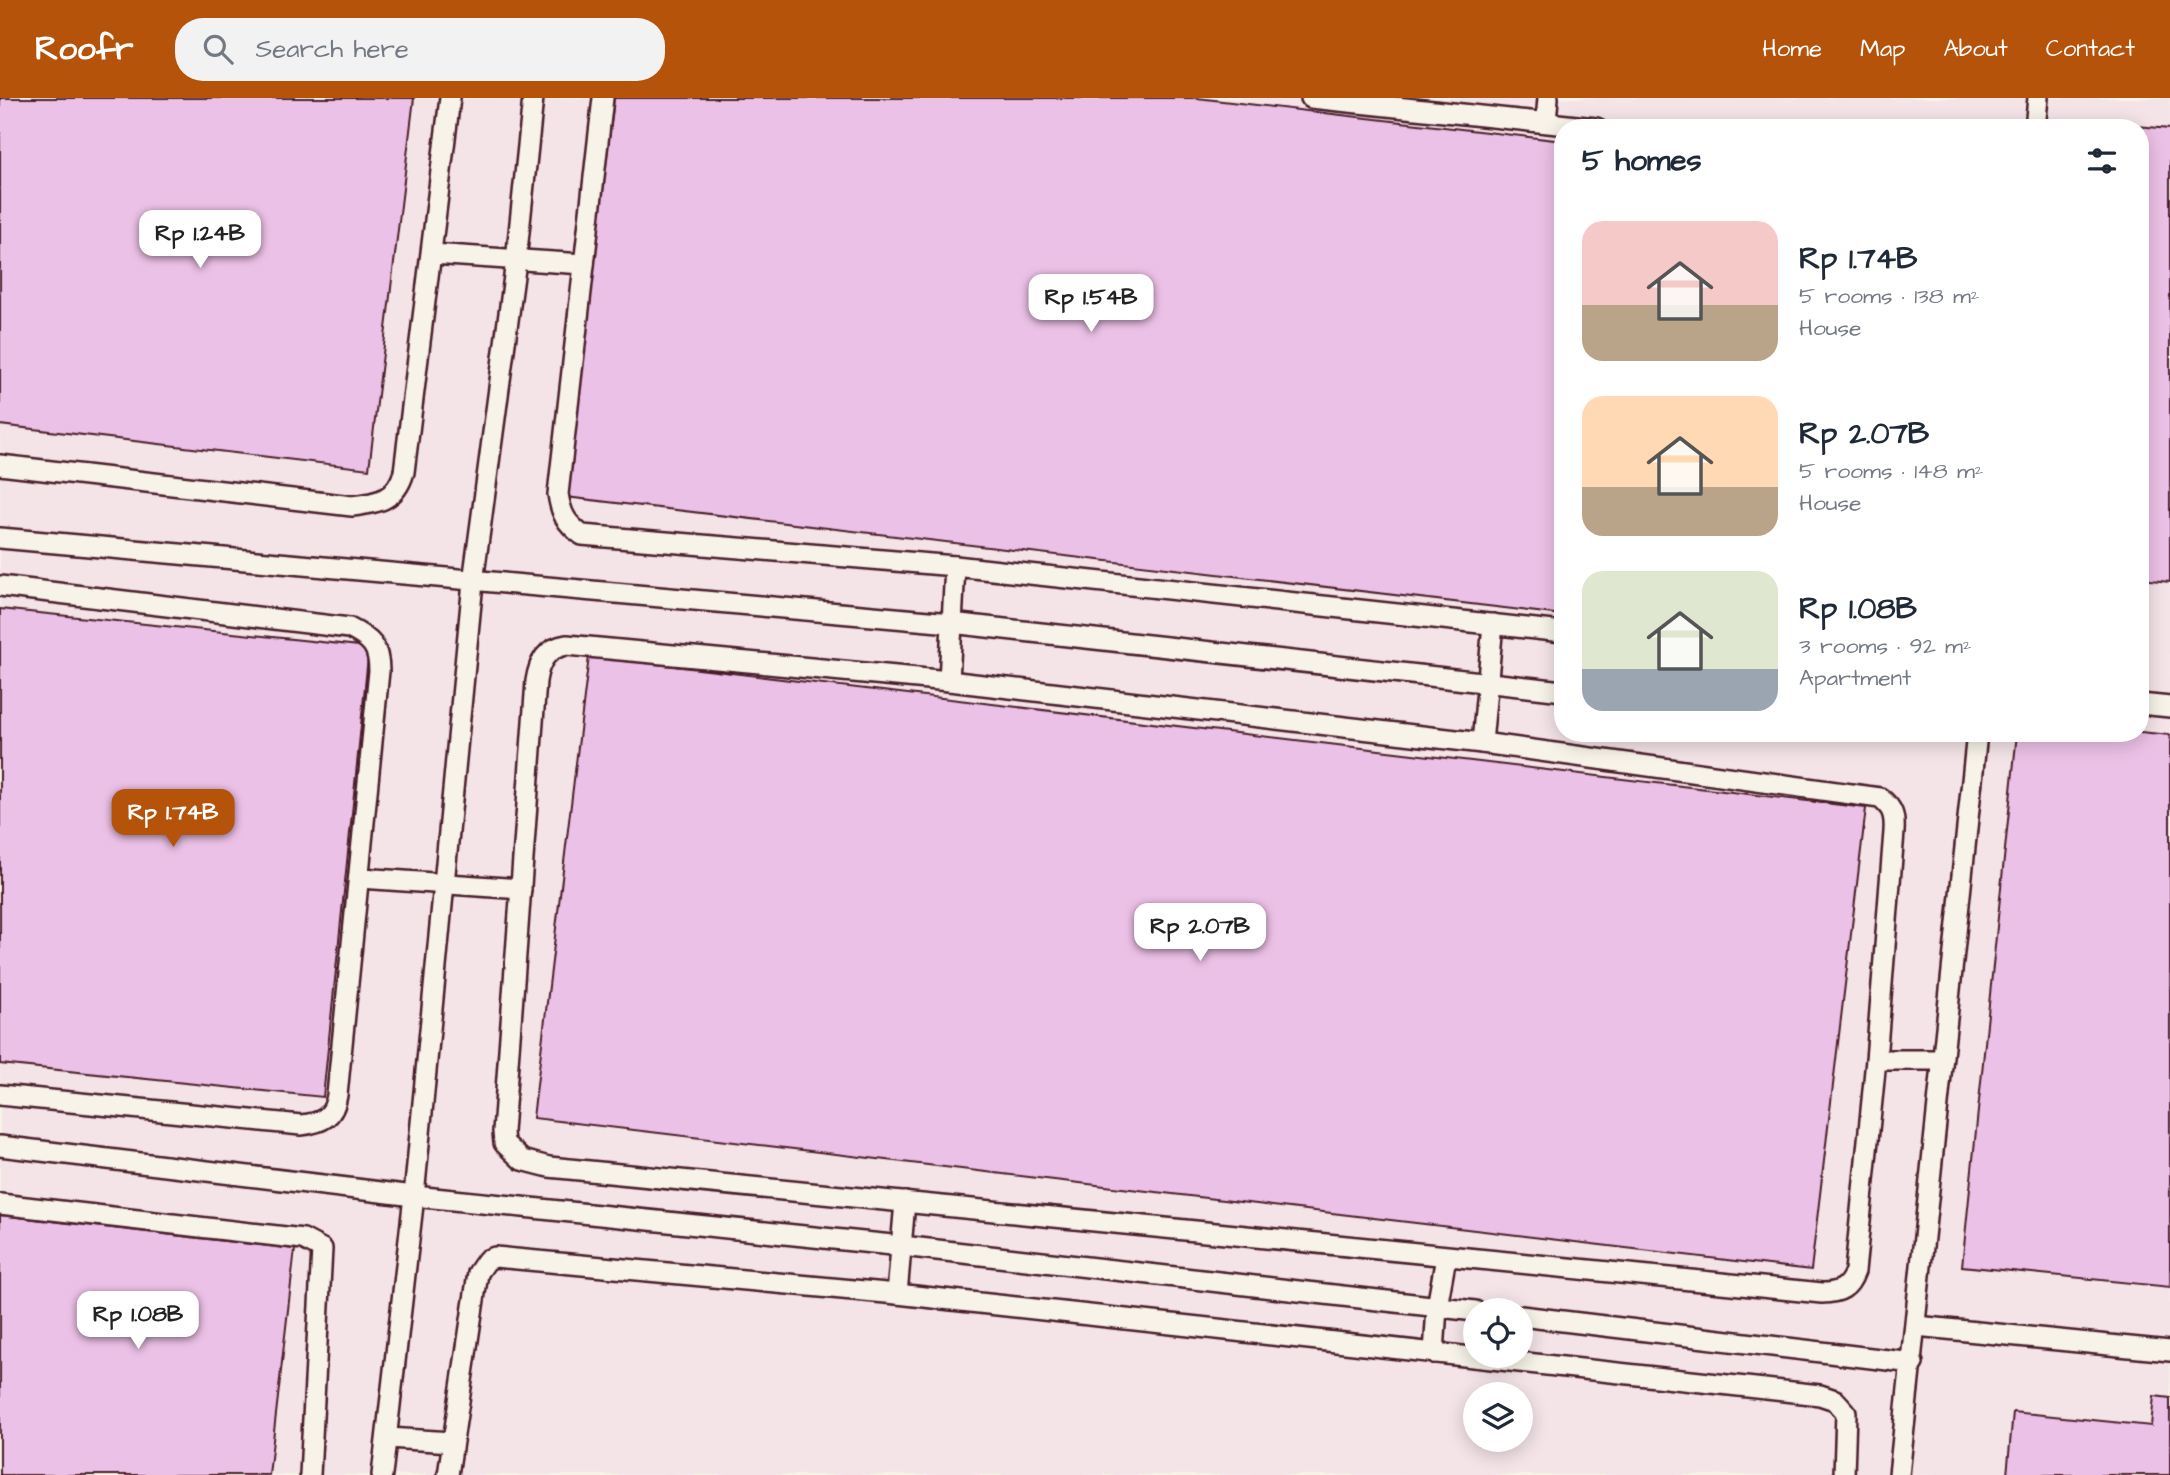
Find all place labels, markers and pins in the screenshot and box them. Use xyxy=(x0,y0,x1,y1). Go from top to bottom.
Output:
pin: Rp 1.24B xyxy=(128,211,272,270)
pin: Rp 1.54B xyxy=(1019,274,1163,334)
pin: Rp 1.74B xyxy=(101,790,245,849)
pin: Rp 2.07B xyxy=(1128,904,1272,963)
pin: Rp 1.08B xyxy=(66,1292,210,1351)

